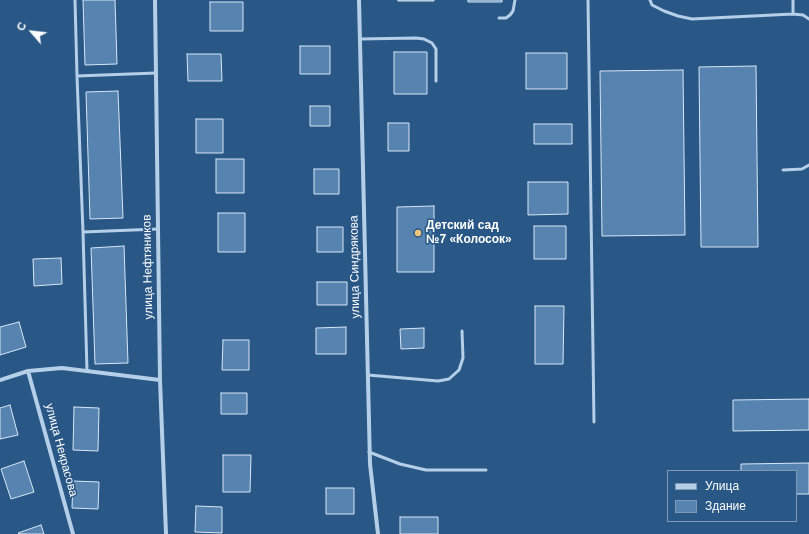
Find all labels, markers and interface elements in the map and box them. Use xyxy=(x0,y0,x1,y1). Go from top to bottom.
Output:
north arrow xyxy=(12,12,52,52)
text: С xyxy=(14,20,29,33)
street label: улица Нефтяников xyxy=(140,214,156,320)
street label: улица Синдрякова xyxy=(347,215,363,319)
place label: Детский сад №7 «Колосок» xyxy=(426,219,512,247)
marker: Детский сад №7 «Колосок» xyxy=(413,228,423,238)
street label: улица Некрасова xyxy=(42,402,80,498)
legend xyxy=(667,470,797,522)
text: Улица xyxy=(705,479,739,493)
text: Здание xyxy=(705,499,746,513)

